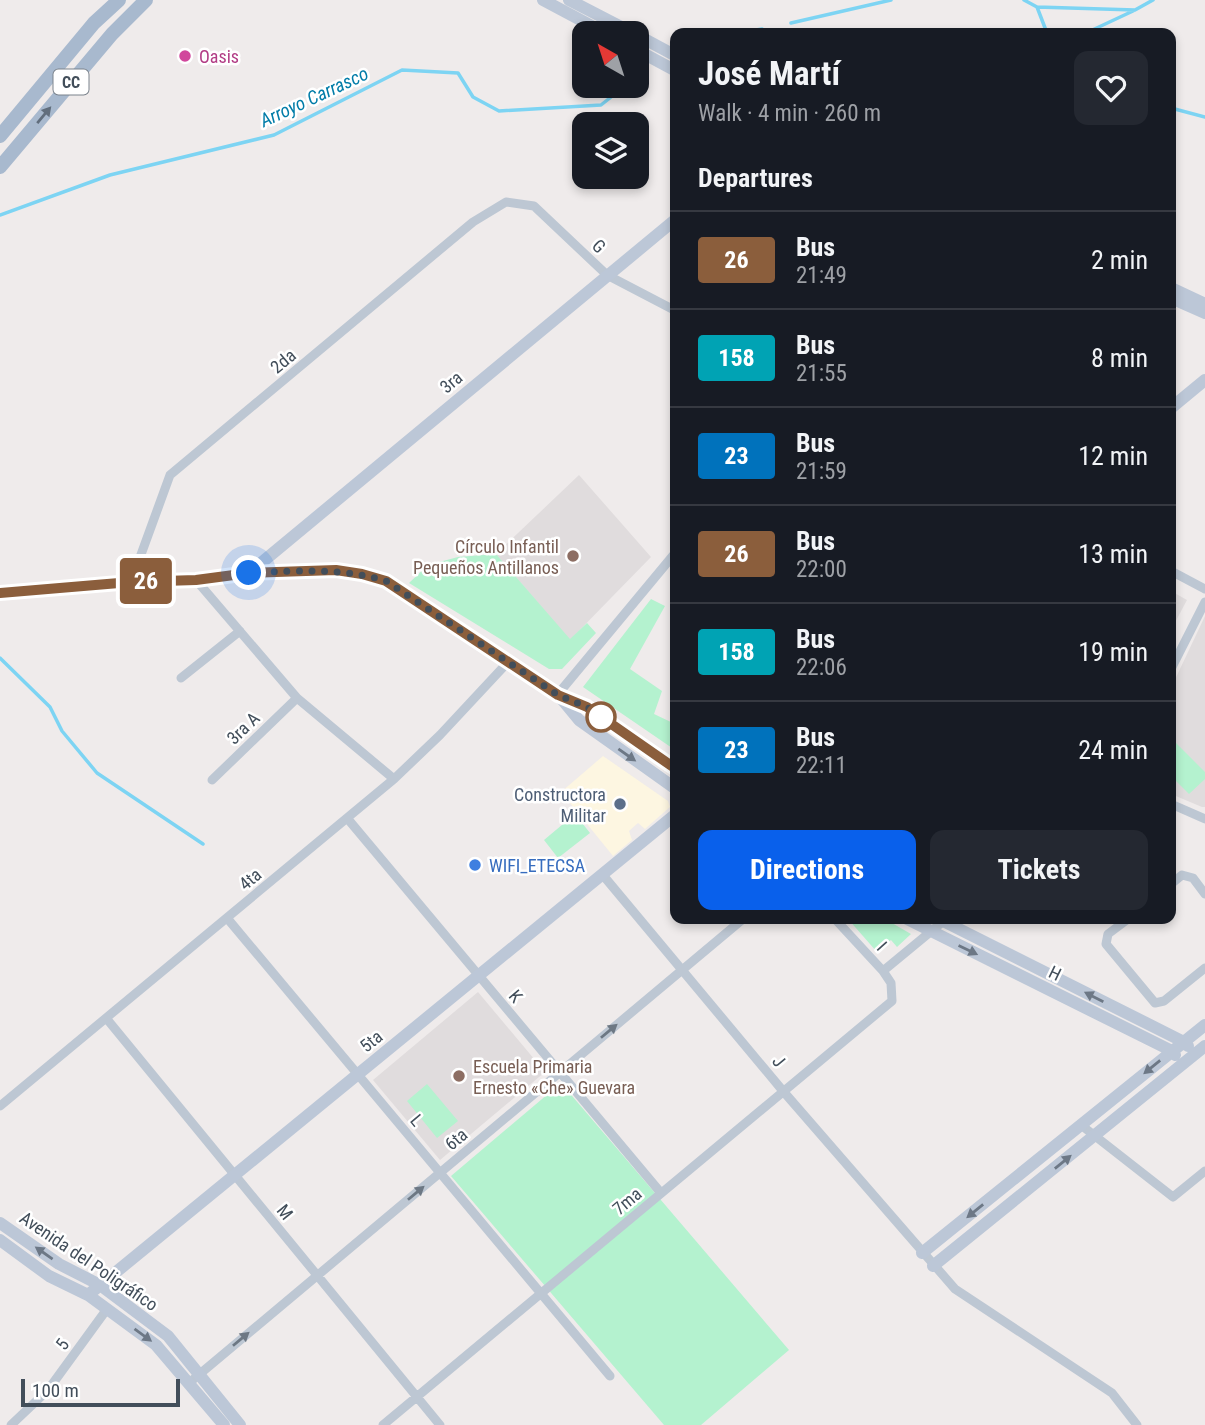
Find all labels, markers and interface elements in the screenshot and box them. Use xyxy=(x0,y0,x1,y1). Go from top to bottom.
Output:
north arrow xyxy=(572,21,649,98)
map controls xyxy=(572,21,649,189)
place label: Oasis xyxy=(199,46,239,67)
marker: Oasis xyxy=(177,48,193,64)
button: heart xyxy=(1074,51,1148,125)
text: José Martí xyxy=(698,54,840,93)
water label: Arroyo Carrasco xyxy=(255,62,372,133)
road number: CC xyxy=(54,69,88,94)
text: Walk · 4 min · 260 m xyxy=(698,100,881,127)
one-way arrow xyxy=(36,106,51,123)
button: layers xyxy=(572,112,649,189)
text: Departures xyxy=(698,163,813,193)
text: Bus xyxy=(796,232,835,262)
street label: G xyxy=(588,235,610,257)
text: 2 min xyxy=(1091,245,1148,275)
text: 26 xyxy=(724,246,749,274)
text: 21:49 xyxy=(796,262,847,289)
text: Bus xyxy=(796,330,835,360)
text: 8 min xyxy=(1091,343,1148,373)
street label: 2da xyxy=(266,344,300,378)
text: 158 xyxy=(718,344,755,372)
text: 21:55 xyxy=(796,360,847,387)
street label: 3ra xyxy=(436,367,466,397)
text: Bus xyxy=(796,428,835,458)
text: 12 min xyxy=(1078,441,1148,471)
text: 23 xyxy=(724,442,749,470)
text: 21:59 xyxy=(796,458,847,485)
text: Bus xyxy=(796,526,835,556)
place label: Círculo Infantil Pequeños Antillanos xyxy=(413,536,559,578)
text: 13 min xyxy=(1078,539,1148,569)
text: 26 xyxy=(724,540,749,568)
marker: Círculo Infantil Pequeños Antillanos xyxy=(565,548,581,564)
your location xyxy=(231,555,266,590)
text: 22:00 xyxy=(796,556,847,583)
line badge: 26 xyxy=(114,558,178,604)
text: 26 xyxy=(134,567,158,595)
text: Bus xyxy=(796,624,835,654)
text: 19 min xyxy=(1078,637,1148,667)
text: 158 xyxy=(718,638,755,666)
text: 22:06 xyxy=(796,654,847,681)
unlabelled marker xyxy=(586,702,616,732)
street label: 3ra A xyxy=(222,707,264,748)
text: Bus xyxy=(796,722,835,752)
text: 24 min xyxy=(1078,735,1148,765)
text: 23 xyxy=(724,736,749,764)
one-way arrow xyxy=(618,748,636,762)
text: 22:11 xyxy=(796,752,847,779)
place label: Constructora Militar xyxy=(514,784,607,826)
marker: Constructora Militar xyxy=(612,796,628,812)
button: Directions xyxy=(698,830,916,910)
button: Tickets xyxy=(930,830,1148,910)
place label: WIFI_ETECSA xyxy=(489,855,586,876)
marker: WIFI_ETECSA xyxy=(467,857,483,873)
street label: 4ta xyxy=(235,864,265,894)
street label: I xyxy=(873,937,891,955)
one-way arrow xyxy=(958,944,978,955)
street label: H xyxy=(1045,961,1065,985)
street label: K xyxy=(505,985,527,1007)
one-way arrow xyxy=(1084,992,1104,1003)
one-way arrow xyxy=(600,1024,617,1039)
street label: 5ta xyxy=(356,1026,386,1056)
street label: J xyxy=(768,1051,790,1071)
place label: Escuela Primaria Ernesto «Che» Guevara xyxy=(473,1056,635,1098)
one-way arrow xyxy=(1143,1060,1161,1075)
marker: Escuela Primaria Ernesto «Che» Guevara xyxy=(451,1068,467,1084)
street label: L xyxy=(406,1110,428,1130)
street label: 6ta xyxy=(441,1124,471,1154)
one-way arrow xyxy=(1053,1154,1071,1169)
street label: 7ma xyxy=(608,1183,646,1219)
one-way arrow xyxy=(407,1186,424,1201)
street label: M xyxy=(273,1200,297,1224)
one-way arrow xyxy=(967,1203,985,1218)
street label: Avenida del Poligráfico xyxy=(16,1207,162,1315)
one-way arrow xyxy=(35,1246,53,1260)
one-way arrow xyxy=(134,1328,152,1342)
one-way arrow xyxy=(233,1332,250,1347)
street label: 5 xyxy=(51,1334,73,1354)
scale bar xyxy=(21,1376,180,1408)
text: 100 m xyxy=(32,1379,79,1402)

